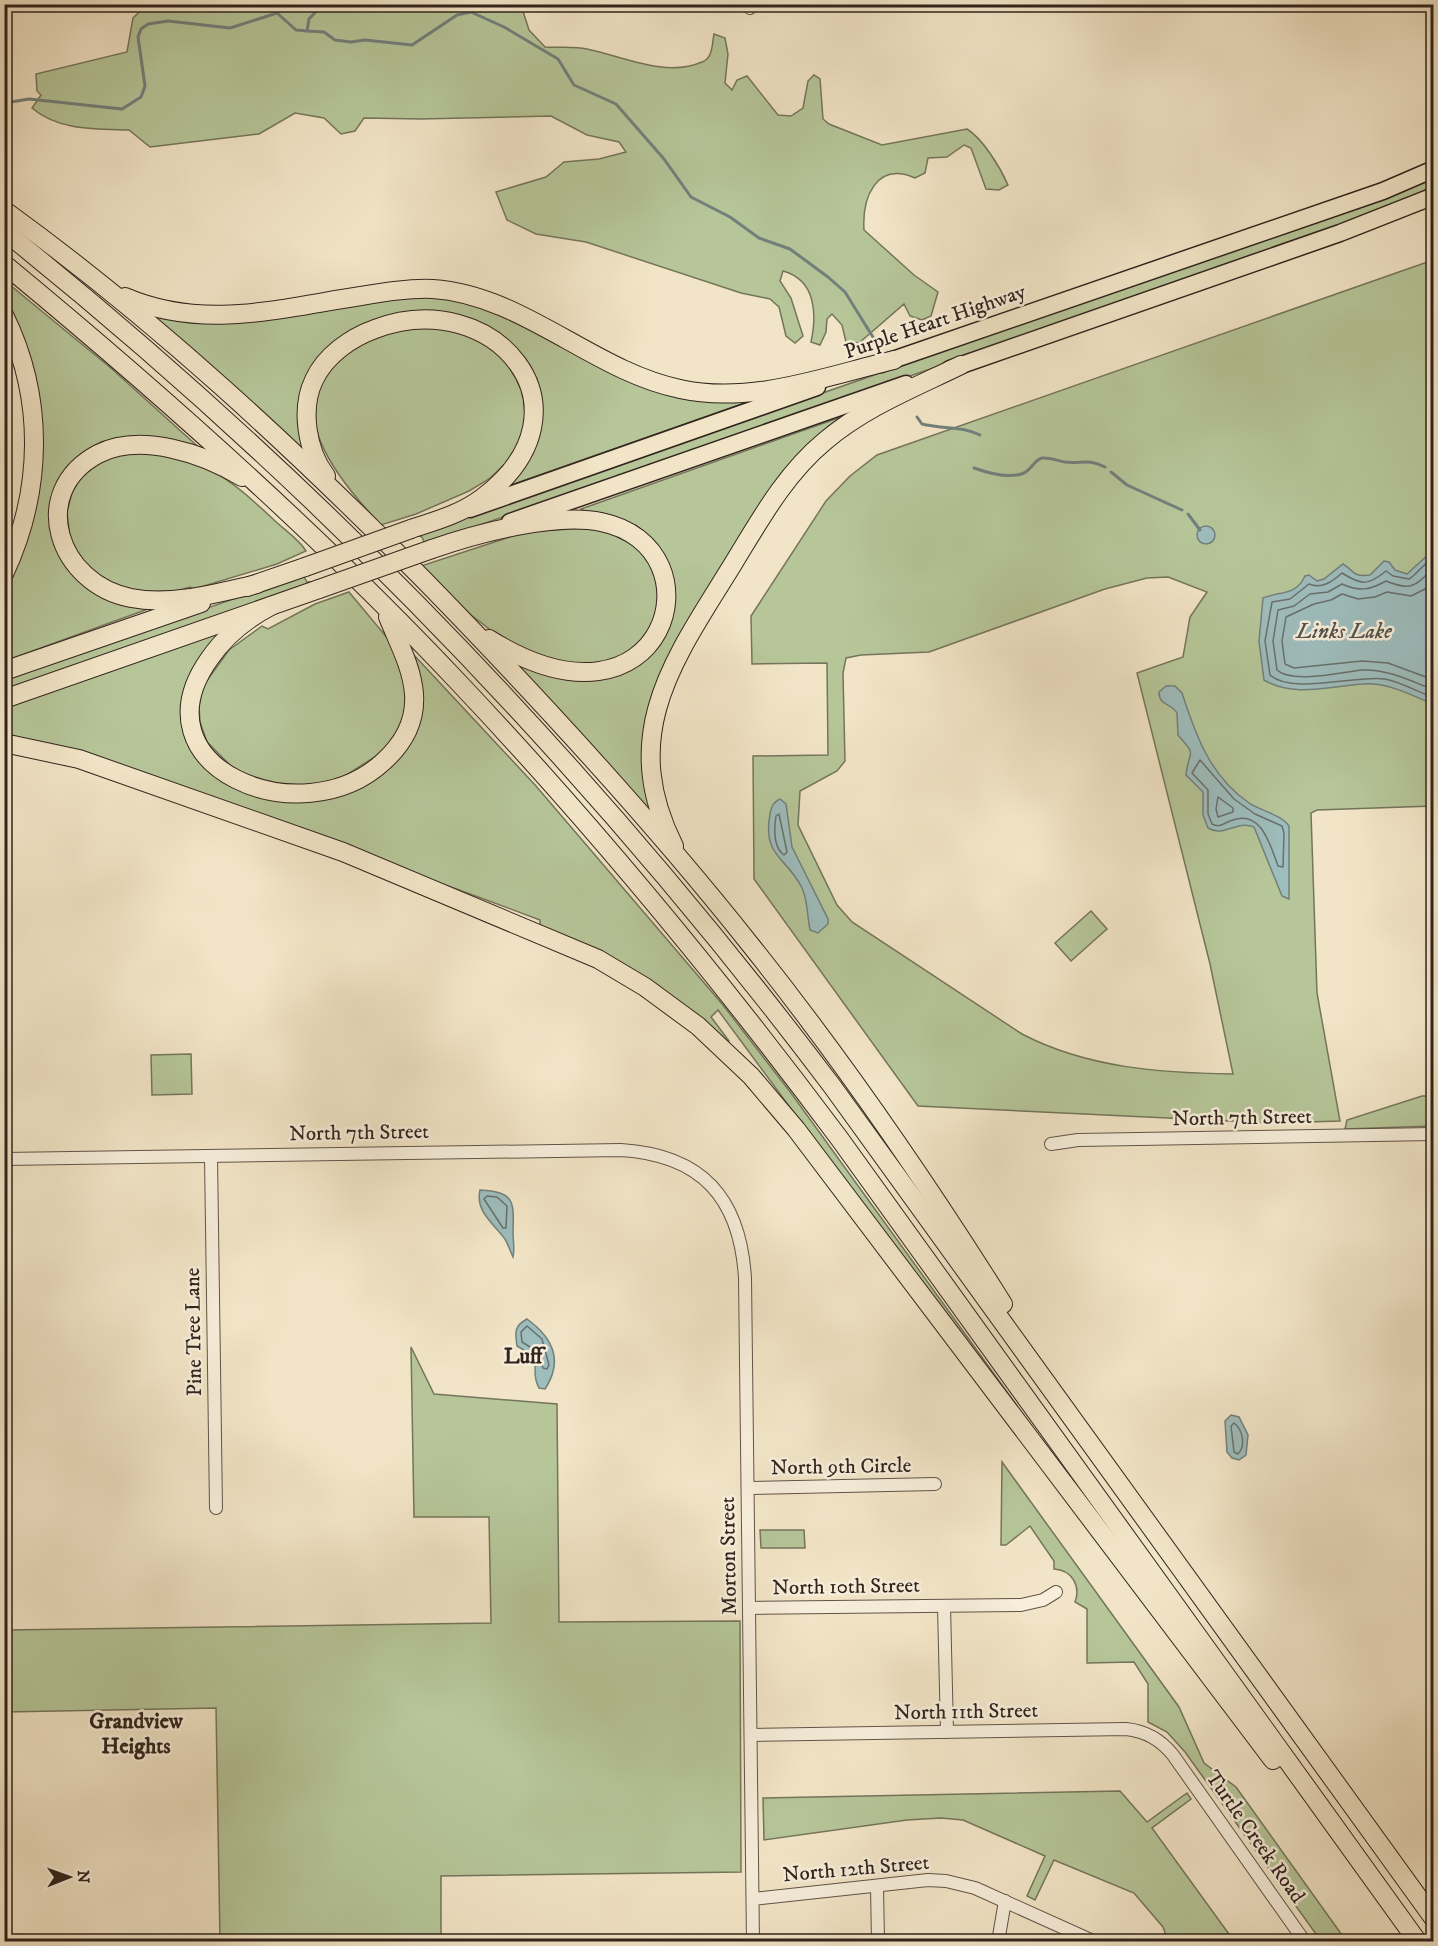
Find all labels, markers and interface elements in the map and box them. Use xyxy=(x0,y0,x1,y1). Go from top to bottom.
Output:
street label: Purple Heart Highway xyxy=(841,278,1030,365)
water label: Links Lake xyxy=(1294,618,1392,645)
street label: North 7th Street xyxy=(1172,1104,1312,1132)
street label: North 7th Street xyxy=(289,1119,429,1147)
street label: Pine Tree Lane xyxy=(180,1267,208,1397)
district label: Luff xyxy=(504,1343,546,1370)
street label: North 9th Circle xyxy=(770,1453,912,1481)
street label: Morton Street xyxy=(715,1496,743,1616)
street label: North 10th Street xyxy=(772,1573,920,1601)
street label: North 11th Street xyxy=(894,1698,1039,1726)
district label: Grandview Heights xyxy=(89,1708,184,1760)
street label: Turtle Creek Road xyxy=(1200,1766,1311,1909)
north arrow xyxy=(39,1847,99,1907)
street label: North 12th Street xyxy=(782,1850,931,1888)
text: N xyxy=(73,1870,93,1883)

